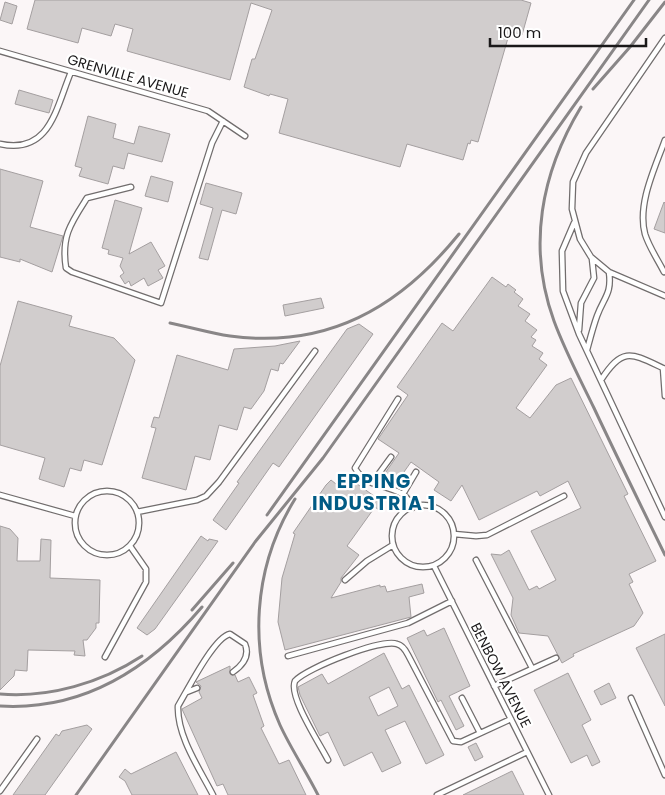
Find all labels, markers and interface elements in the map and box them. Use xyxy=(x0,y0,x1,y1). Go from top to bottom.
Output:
scale bar xyxy=(490,15,646,47)
text: 100 m xyxy=(498,22,541,43)
street label: GRENVILLE AVENUE xyxy=(65,49,191,103)
district label: EPPING INDUSTRIA 1 xyxy=(312,468,436,517)
street label: BENBOW AVENUE xyxy=(466,619,536,731)

